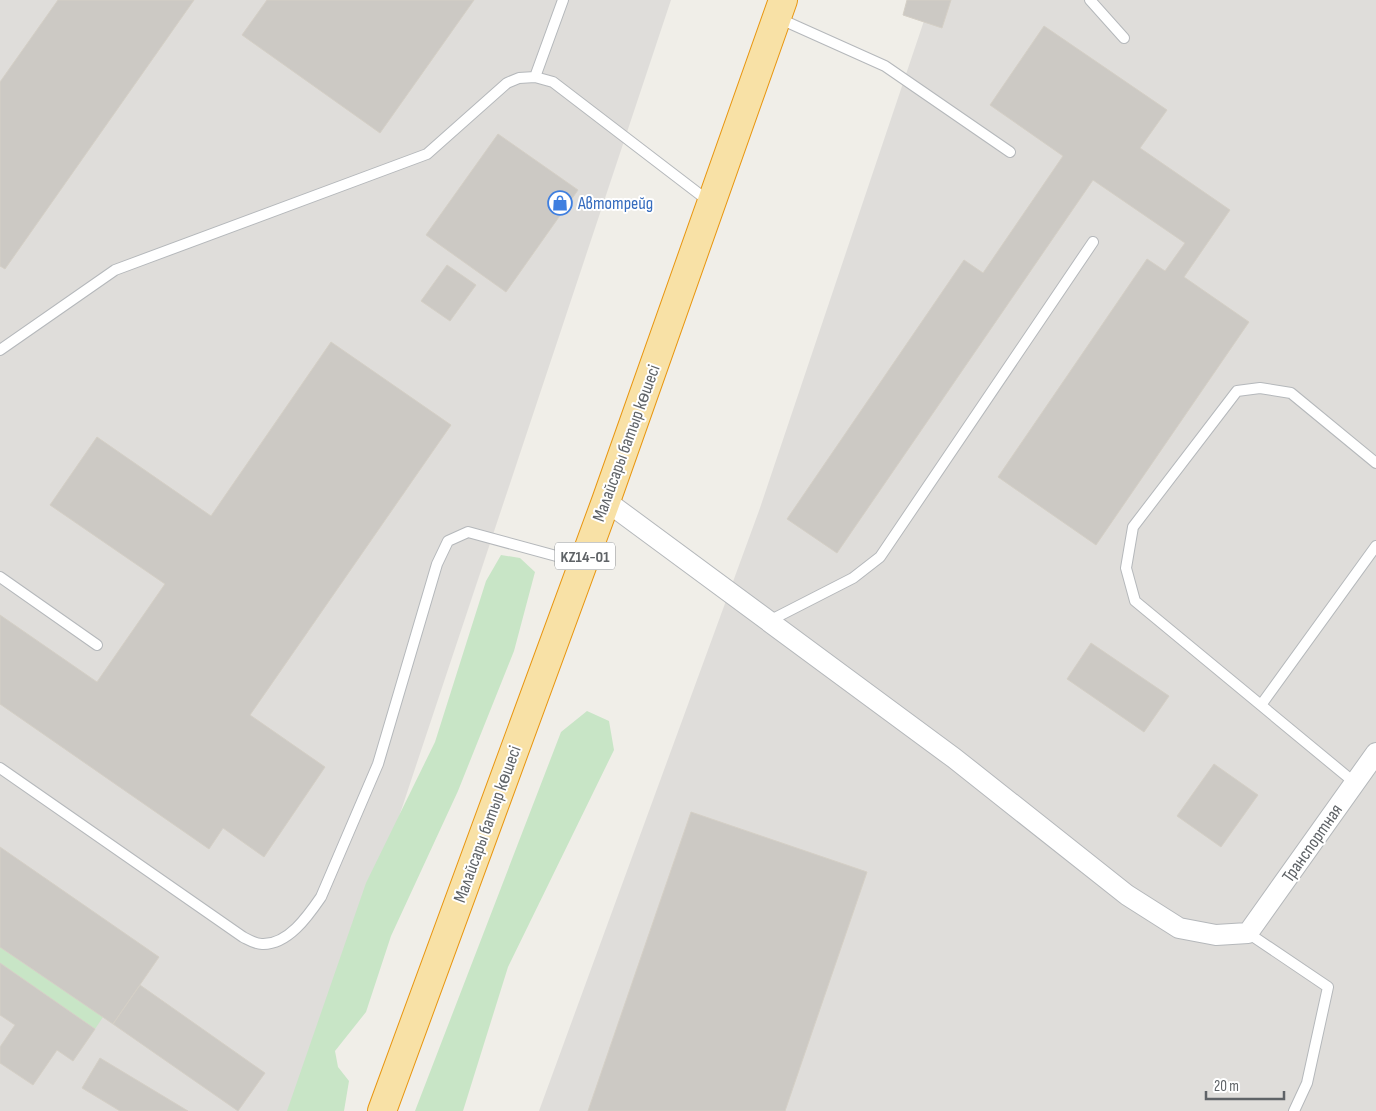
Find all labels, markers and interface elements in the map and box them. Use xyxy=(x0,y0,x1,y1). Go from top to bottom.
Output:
shop icon: Автотрейд xyxy=(547,190,573,216)
place label: Автотрейд xyxy=(577,193,653,214)
street label: Малайсары батыр көшесі xyxy=(588,362,665,525)
road number: KZ14-01 xyxy=(555,542,615,570)
street label: Малайсары батыр көшесі xyxy=(449,743,526,906)
street label: Транспортная xyxy=(1278,800,1347,886)
scale bar xyxy=(1206,1068,1284,1100)
text: 20 m xyxy=(1214,1077,1239,1096)

